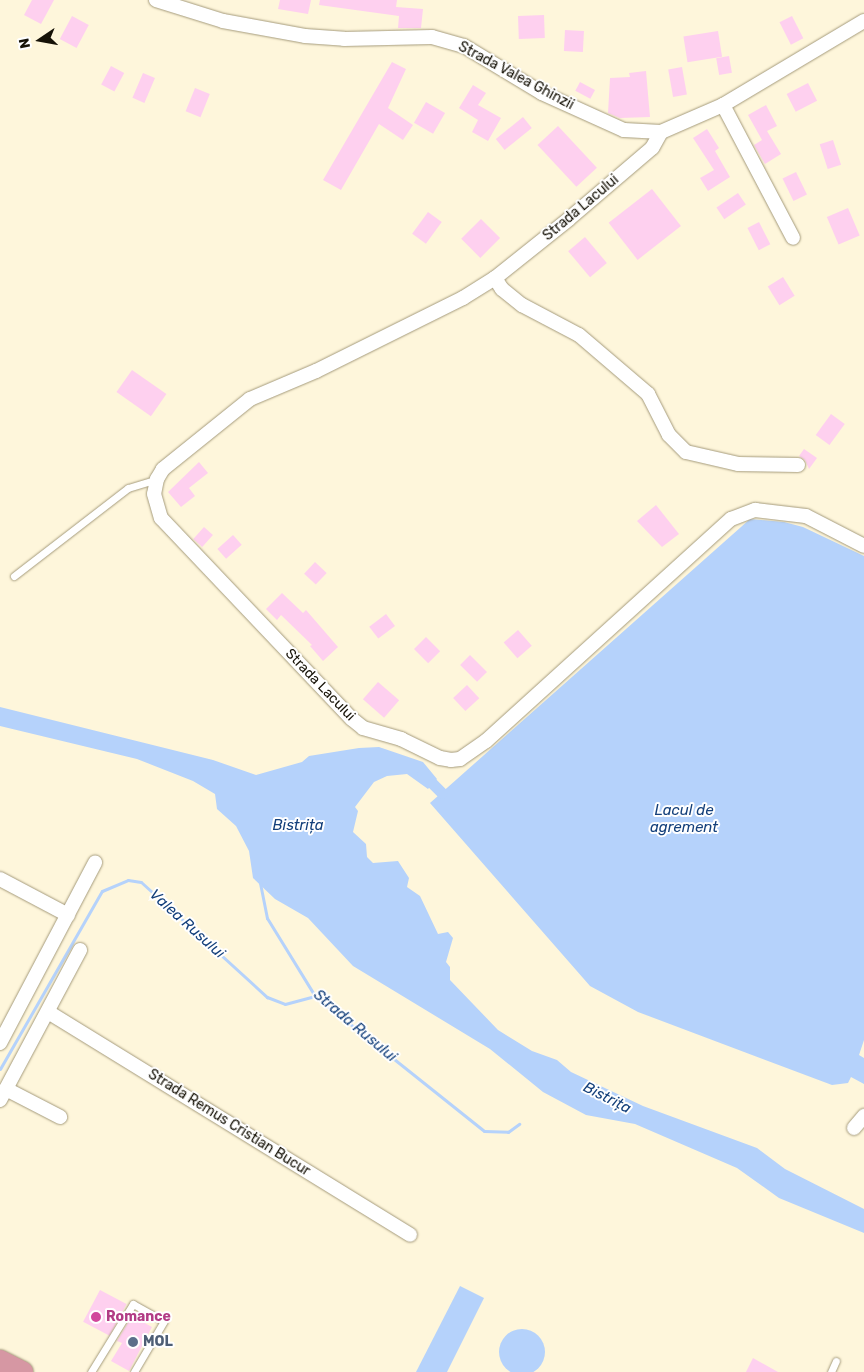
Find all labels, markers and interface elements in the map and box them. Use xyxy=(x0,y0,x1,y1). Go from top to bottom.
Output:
north arrow xyxy=(15,15,65,65)
text: N xyxy=(15,37,34,50)
street label: Strada Valea Ghinzii xyxy=(455,38,577,114)
street label: Strada Lacului xyxy=(540,171,622,245)
street label: Strada Lacului xyxy=(281,646,359,724)
water label: Lacul de agrement xyxy=(650,801,718,836)
water label: Bistrița xyxy=(272,817,324,835)
water label: Valea Rusului xyxy=(146,886,228,962)
water label: Strada Rusului xyxy=(310,986,400,1066)
street label: Strada Remus Cristian Bucur xyxy=(145,1066,313,1180)
water label: Bistrița xyxy=(580,1078,634,1118)
place label: Romance xyxy=(106,1309,171,1325)
marker: Romance xyxy=(90,1311,102,1323)
place label: MOL xyxy=(143,1334,173,1350)
marker: MOL xyxy=(127,1336,139,1348)

